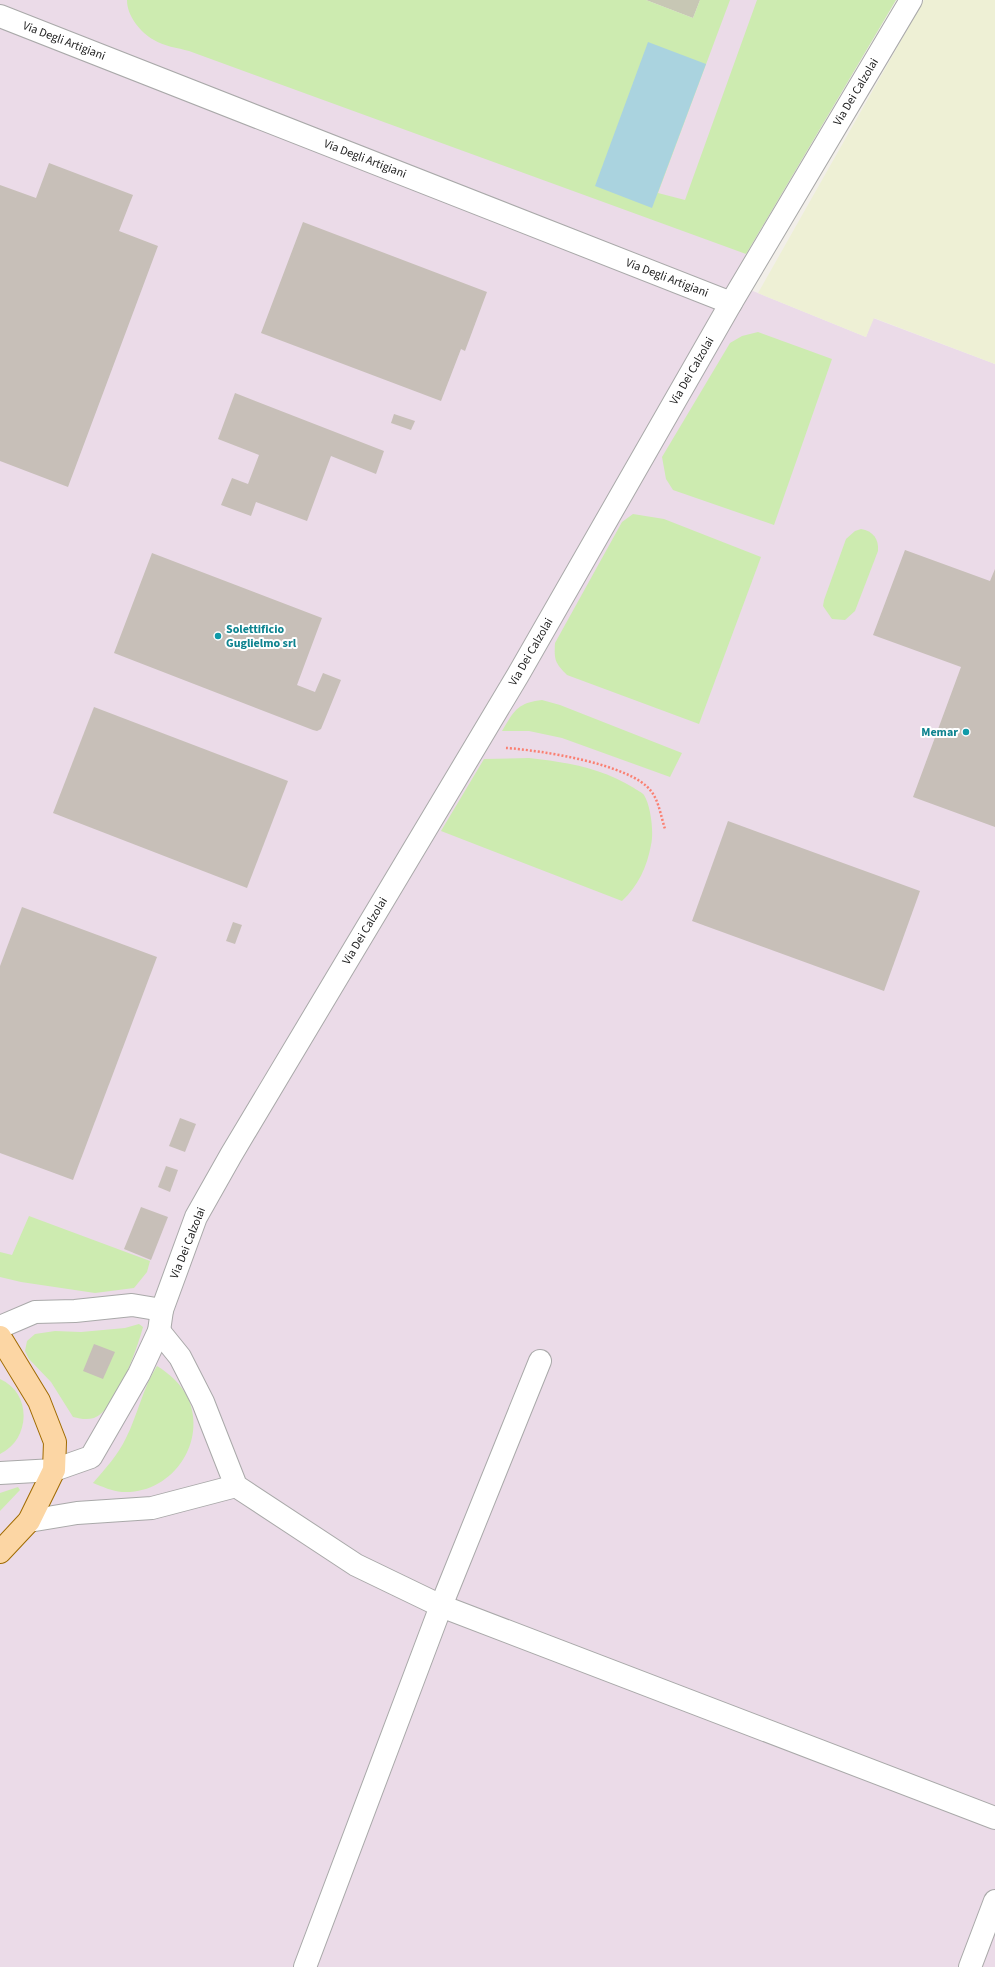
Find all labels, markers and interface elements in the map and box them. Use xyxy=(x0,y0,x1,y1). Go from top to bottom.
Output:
street label: Via Degli Artigiani xyxy=(20,17,108,65)
street label: Via Dei Calzolai xyxy=(829,55,883,129)
street label: Via Degli Artigiani xyxy=(321,135,409,183)
street label: Via Degli Artigiani xyxy=(623,254,711,302)
street label: Via Dei Calzolai xyxy=(666,334,718,408)
street label: Via Dei Calzolai xyxy=(505,615,557,689)
place label: Solettificio Guglielmo srl xyxy=(226,621,297,652)
marker: Solettificio Guglielmo srl xyxy=(213,631,223,641)
place label: Memar xyxy=(921,724,958,741)
marker: Memar xyxy=(961,727,971,737)
street label: Via Dei Calzolai xyxy=(338,894,392,968)
street label: Via Dei Calzolai xyxy=(166,1205,210,1281)

